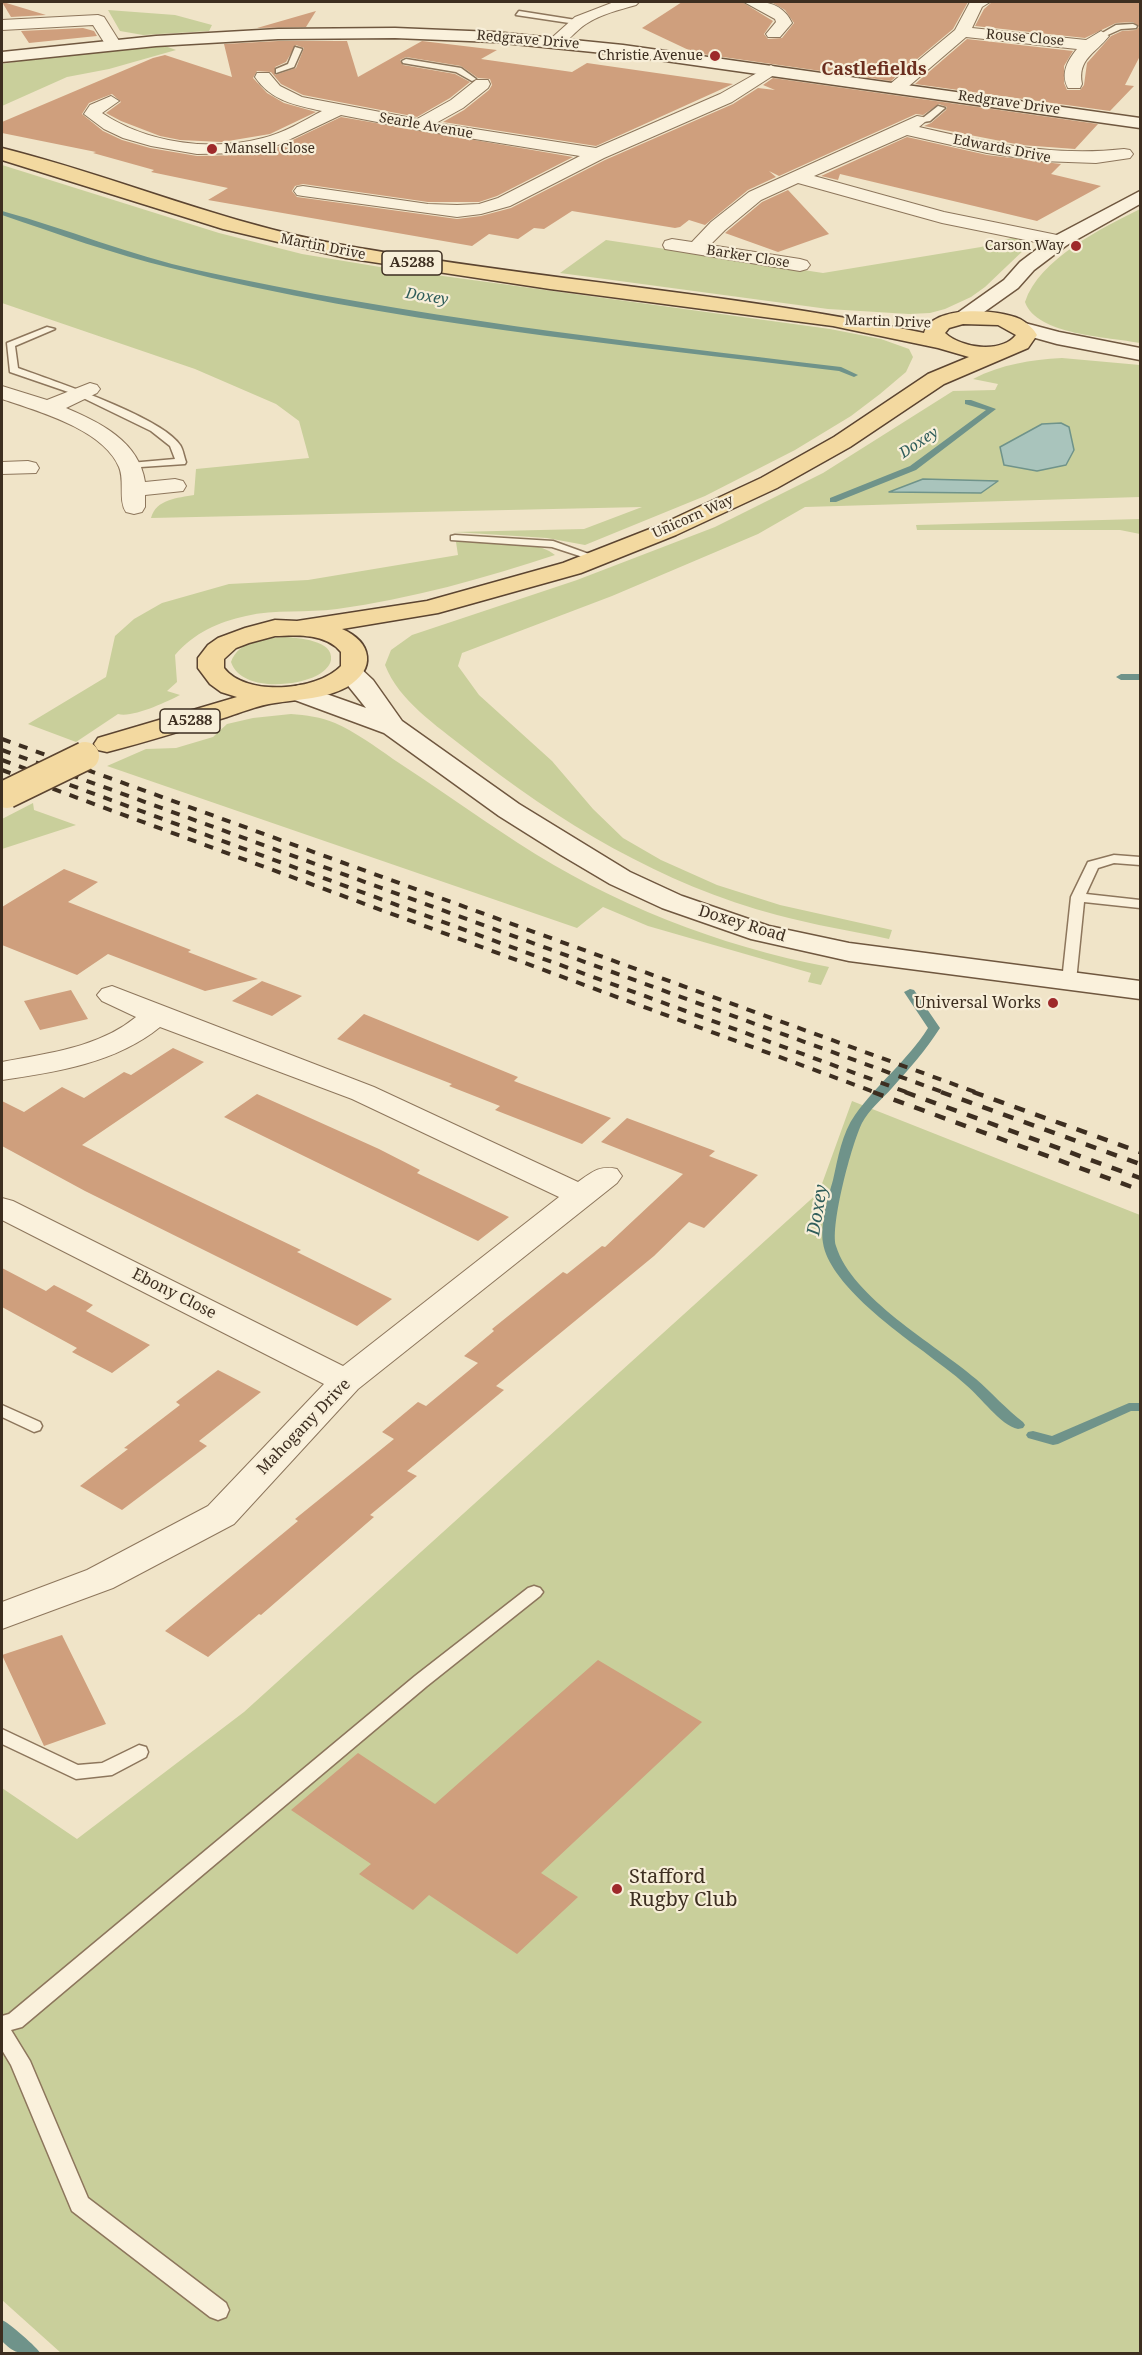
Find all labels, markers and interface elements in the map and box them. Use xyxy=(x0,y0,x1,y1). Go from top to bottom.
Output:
street label: Rouse Close xyxy=(985,26,1065,50)
street label: Redgrave Drive xyxy=(476,27,580,53)
place label: Christie Avenue xyxy=(598,48,703,64)
marker: Christie Avenue xyxy=(708,49,722,63)
district label: Castlefields xyxy=(821,59,927,81)
street label: Redgrave Drive xyxy=(957,88,1061,118)
street label: Searle Avenue xyxy=(378,109,474,143)
street label: Edwards Drive xyxy=(952,131,1052,167)
place label: Mansell Close xyxy=(224,141,315,157)
marker: Mansell Close xyxy=(205,142,219,156)
street label: Martin Drive xyxy=(279,230,367,264)
place label: Carson Way xyxy=(985,238,1064,254)
marker: Carson Way xyxy=(1069,239,1083,253)
street label: Barker Close xyxy=(705,242,791,272)
road number: A5288 xyxy=(382,251,442,275)
water label: Doxey xyxy=(404,285,450,309)
street label: Martin Drive xyxy=(844,312,932,332)
water label: Doxey xyxy=(896,424,942,462)
street label: Unicorn Way xyxy=(650,492,736,542)
road number: A5288 xyxy=(160,709,220,733)
street label: Doxey Road xyxy=(696,902,788,946)
place label: Universal Works xyxy=(914,993,1041,1013)
marker: Universal Works xyxy=(1046,996,1060,1010)
water label: Doxey xyxy=(803,1183,833,1237)
street label: Ebony Close xyxy=(129,1265,219,1323)
street label: Mahogany Drive xyxy=(253,1375,355,1479)
place label: Stafford Rugby Club xyxy=(629,1865,737,1912)
marker: Stafford Rugby Club xyxy=(610,1882,624,1896)

